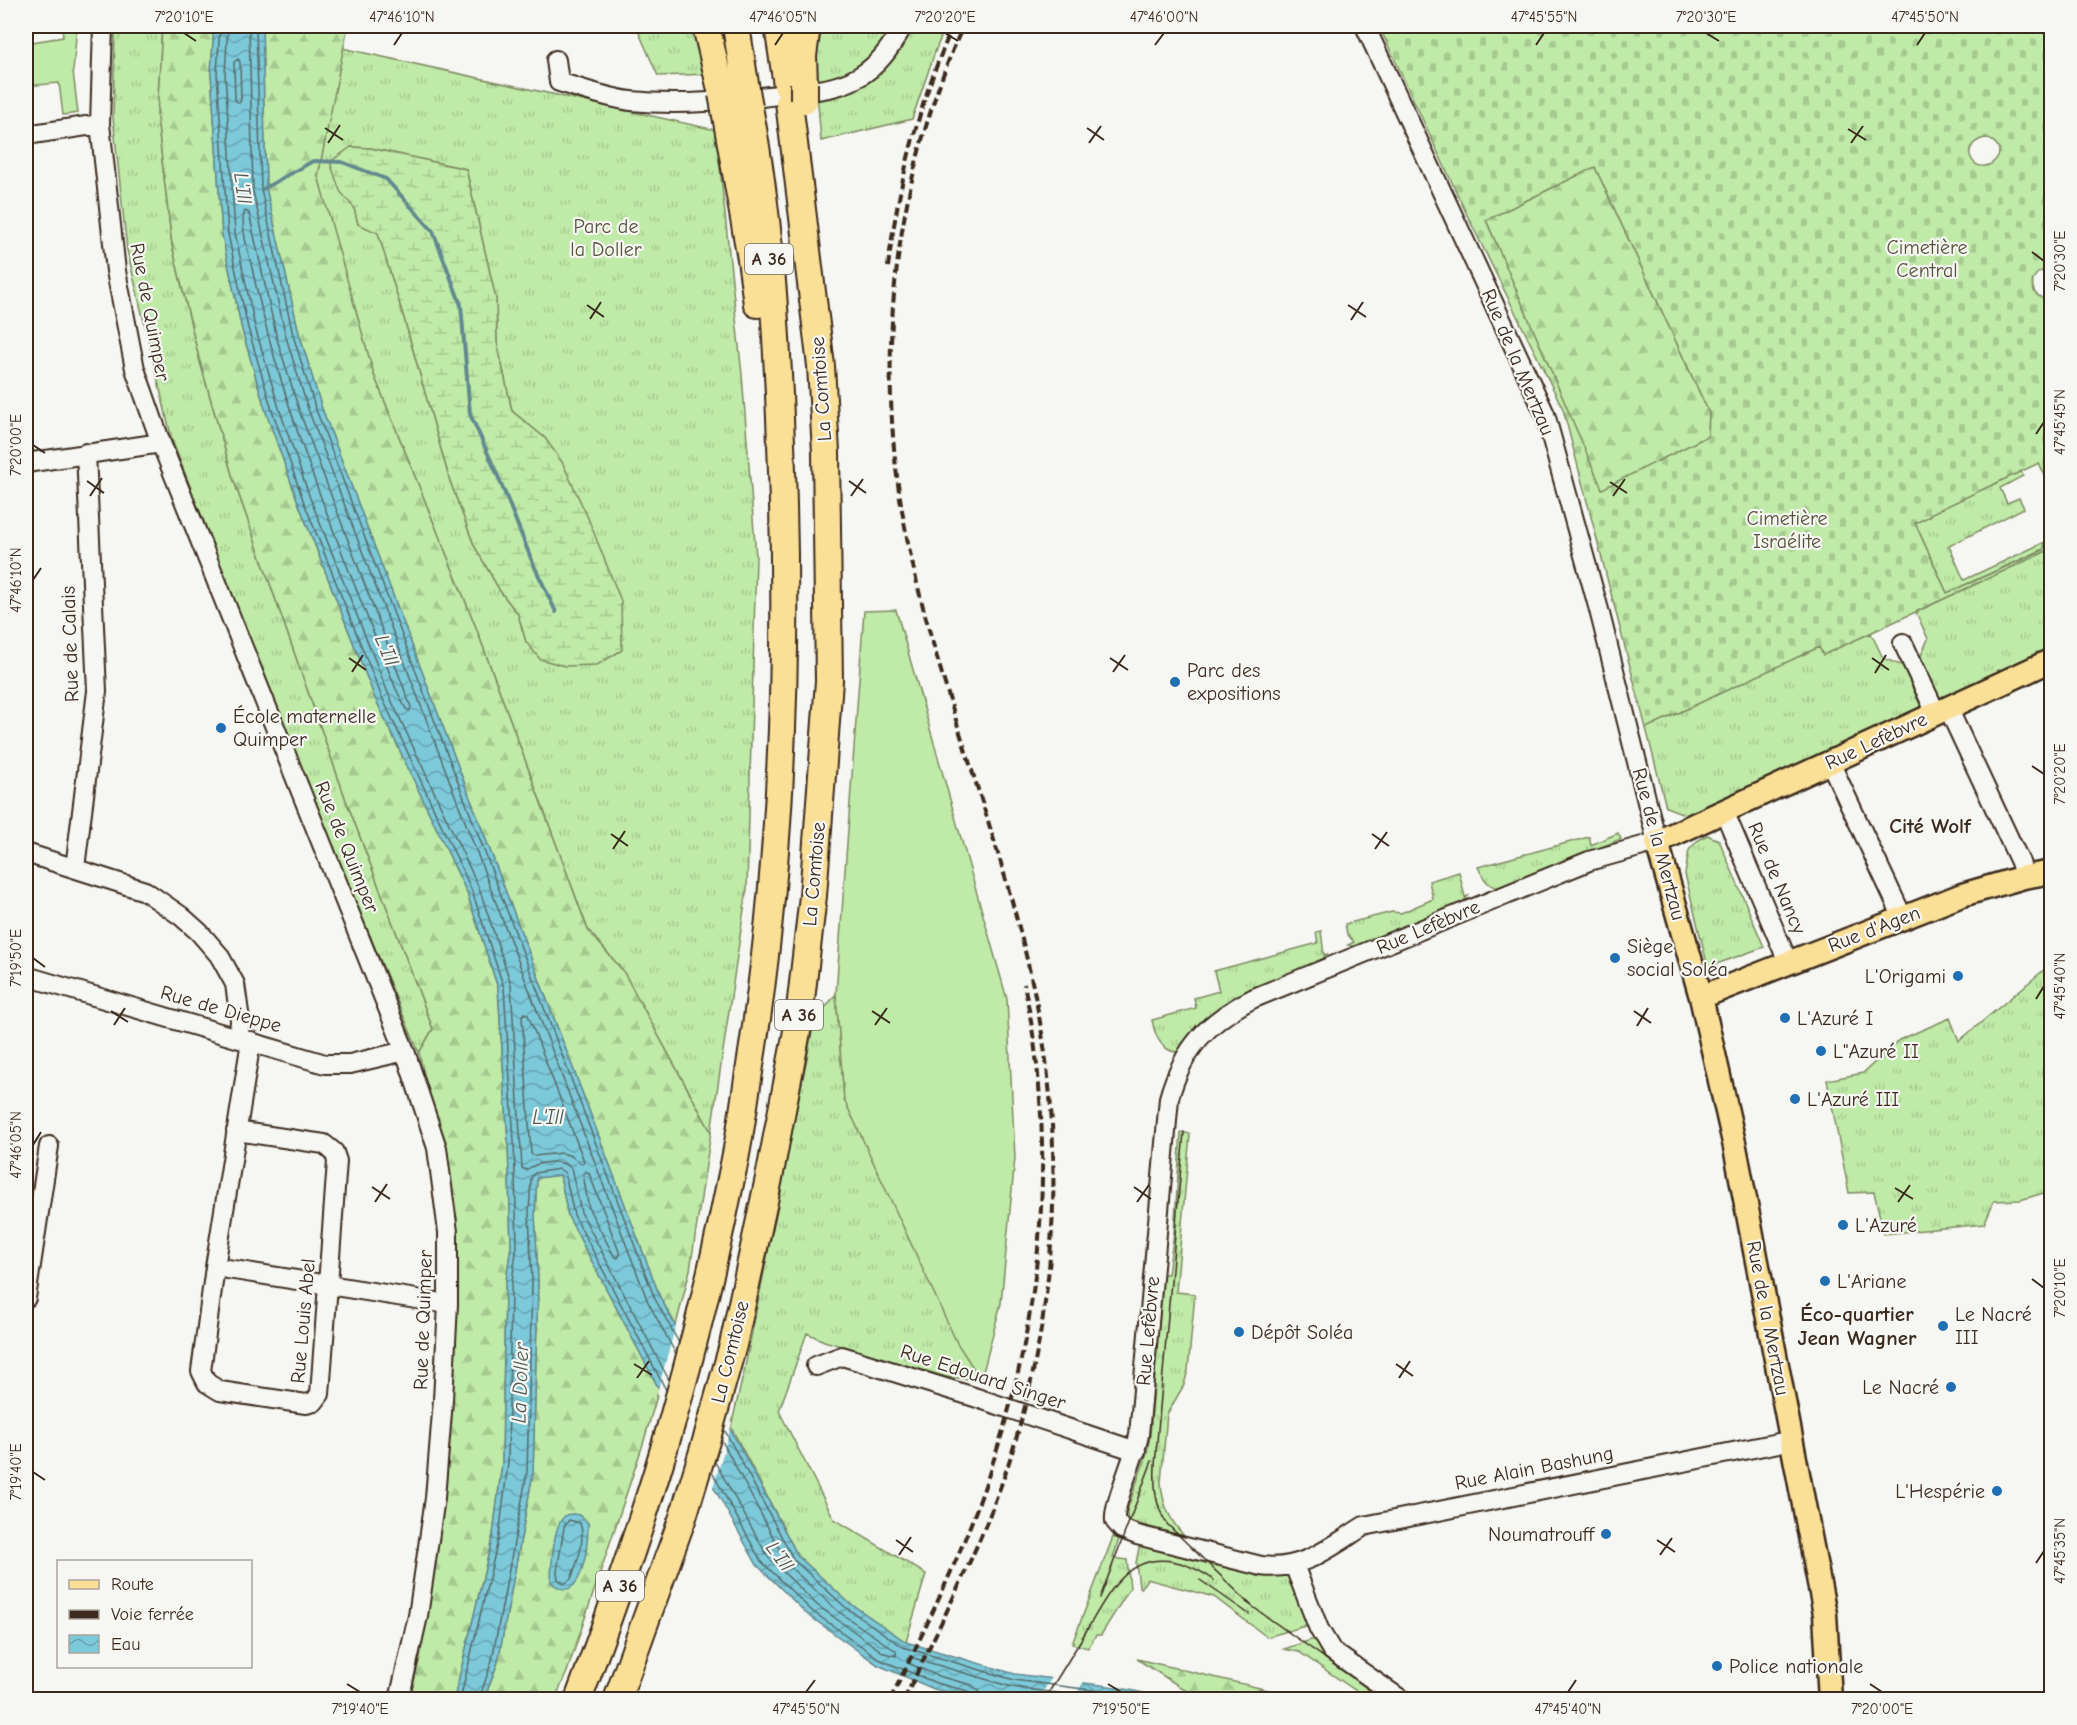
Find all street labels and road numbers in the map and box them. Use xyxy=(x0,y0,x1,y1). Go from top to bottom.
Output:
street label: Rue de Quimper xyxy=(125,241,175,383)
road number: A 36 xyxy=(745,244,793,274)
street label: Rue de la Mertzau xyxy=(1477,285,1559,439)
street label: La Comtoise xyxy=(806,336,836,442)
street label: Rue de Calais xyxy=(56,585,84,703)
street label: Rue Lefèbvre xyxy=(1821,707,1931,775)
street label: Rue de la Mertzau xyxy=(1628,765,1690,923)
street label: Rue de Quimper xyxy=(310,778,384,916)
street label: Rue de Nancy xyxy=(1743,819,1811,937)
street label: La Comtoise xyxy=(798,821,830,927)
street label: Rue Lefèbvre xyxy=(1373,895,1483,959)
street label: Rue d'Agen xyxy=(1825,901,1923,957)
street label: Rue de Dieppe xyxy=(158,981,284,1037)
road number: A 36 xyxy=(775,1000,823,1030)
street label: Rue de la Mertzau xyxy=(1742,1239,1794,1397)
street label: Rue de Quimper xyxy=(409,1249,437,1390)
street label: Rue Louis Abel xyxy=(286,1257,320,1385)
street label: Rue Lefèbvre xyxy=(1132,1275,1164,1387)
street label: La Comtoise xyxy=(706,1298,754,1406)
street label: Rue Edouard Singer xyxy=(897,1339,1069,1415)
street label: Rue Alain Bashung xyxy=(1453,1441,1615,1495)
road number: A 36 xyxy=(596,1571,644,1601)

